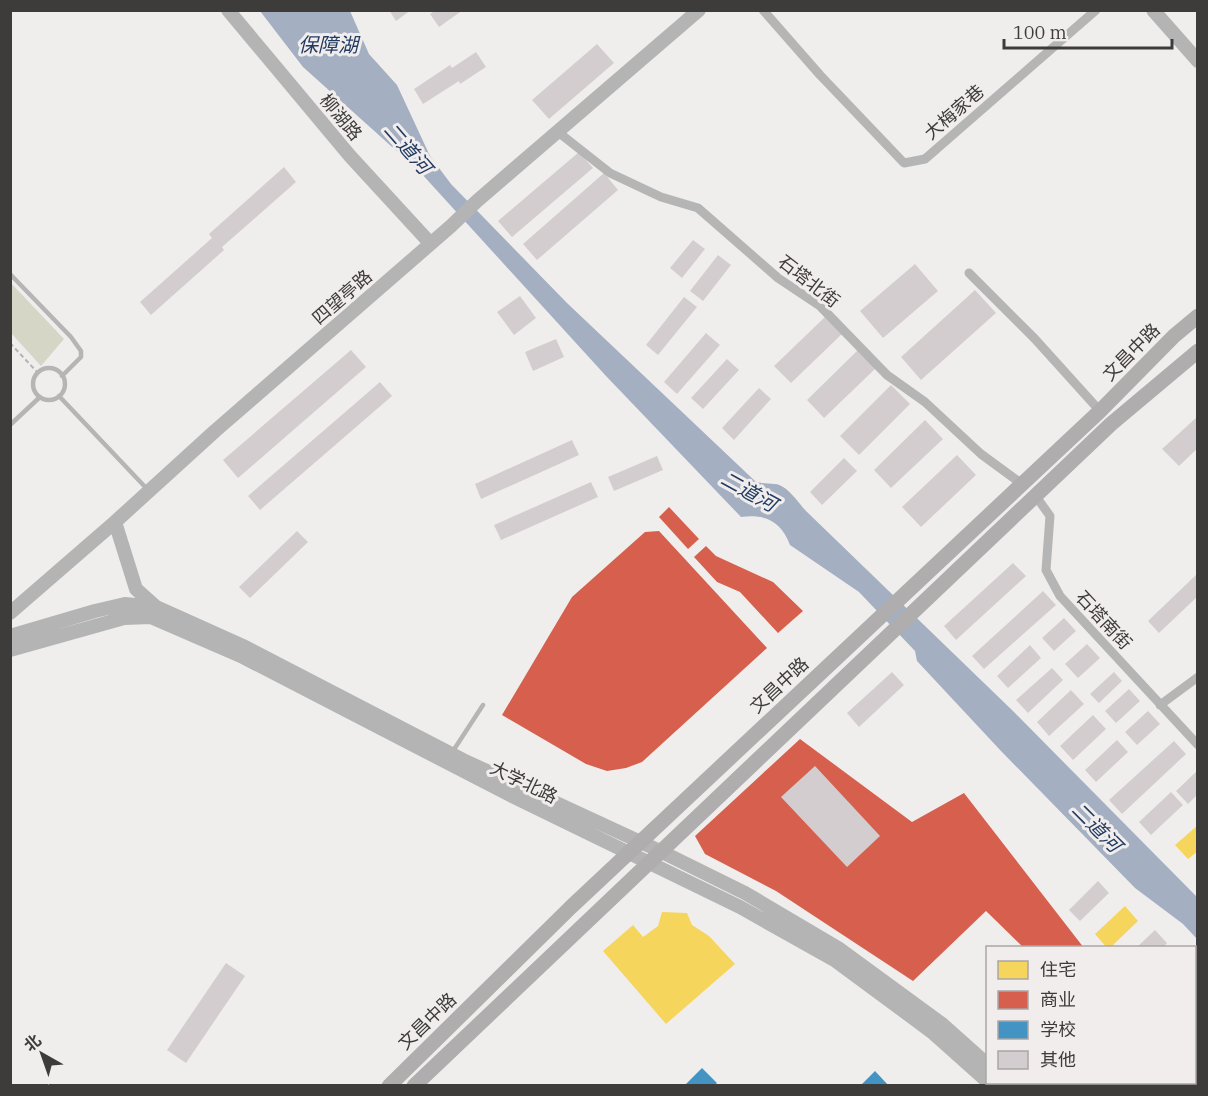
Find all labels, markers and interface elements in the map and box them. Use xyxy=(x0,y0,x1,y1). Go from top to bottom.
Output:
scale bar xyxy=(1004,12,1172,50)
text: 100 m xyxy=(1013,21,1067,44)
water label: 保障湖 xyxy=(298,31,361,58)
street label: 大梅家巷 xyxy=(919,80,989,144)
street label: 柳湖路 xyxy=(315,89,367,145)
water label: 二道河 xyxy=(378,117,440,183)
street label: 石塔北街 xyxy=(774,250,844,312)
street label: 四望亭路 xyxy=(307,265,377,329)
street label: 文昌中路 xyxy=(1097,318,1165,386)
water label: 二道河 xyxy=(716,465,785,519)
street label: 石塔南街 xyxy=(1071,586,1137,654)
street label: 文昌中路 xyxy=(745,652,813,718)
street label: 大学北路 xyxy=(487,756,561,808)
water label: 二道河 xyxy=(1066,796,1131,861)
legend xyxy=(986,946,1196,1084)
text: 住宅 xyxy=(1040,958,1076,981)
street label: 文昌中路 xyxy=(393,988,461,1054)
text: 商业 xyxy=(1040,988,1076,1011)
text: 学校 xyxy=(1040,1018,1076,1041)
north arrow xyxy=(12,1024,72,1084)
text: 北 xyxy=(20,1030,45,1055)
text: 其他 xyxy=(1040,1048,1076,1071)

